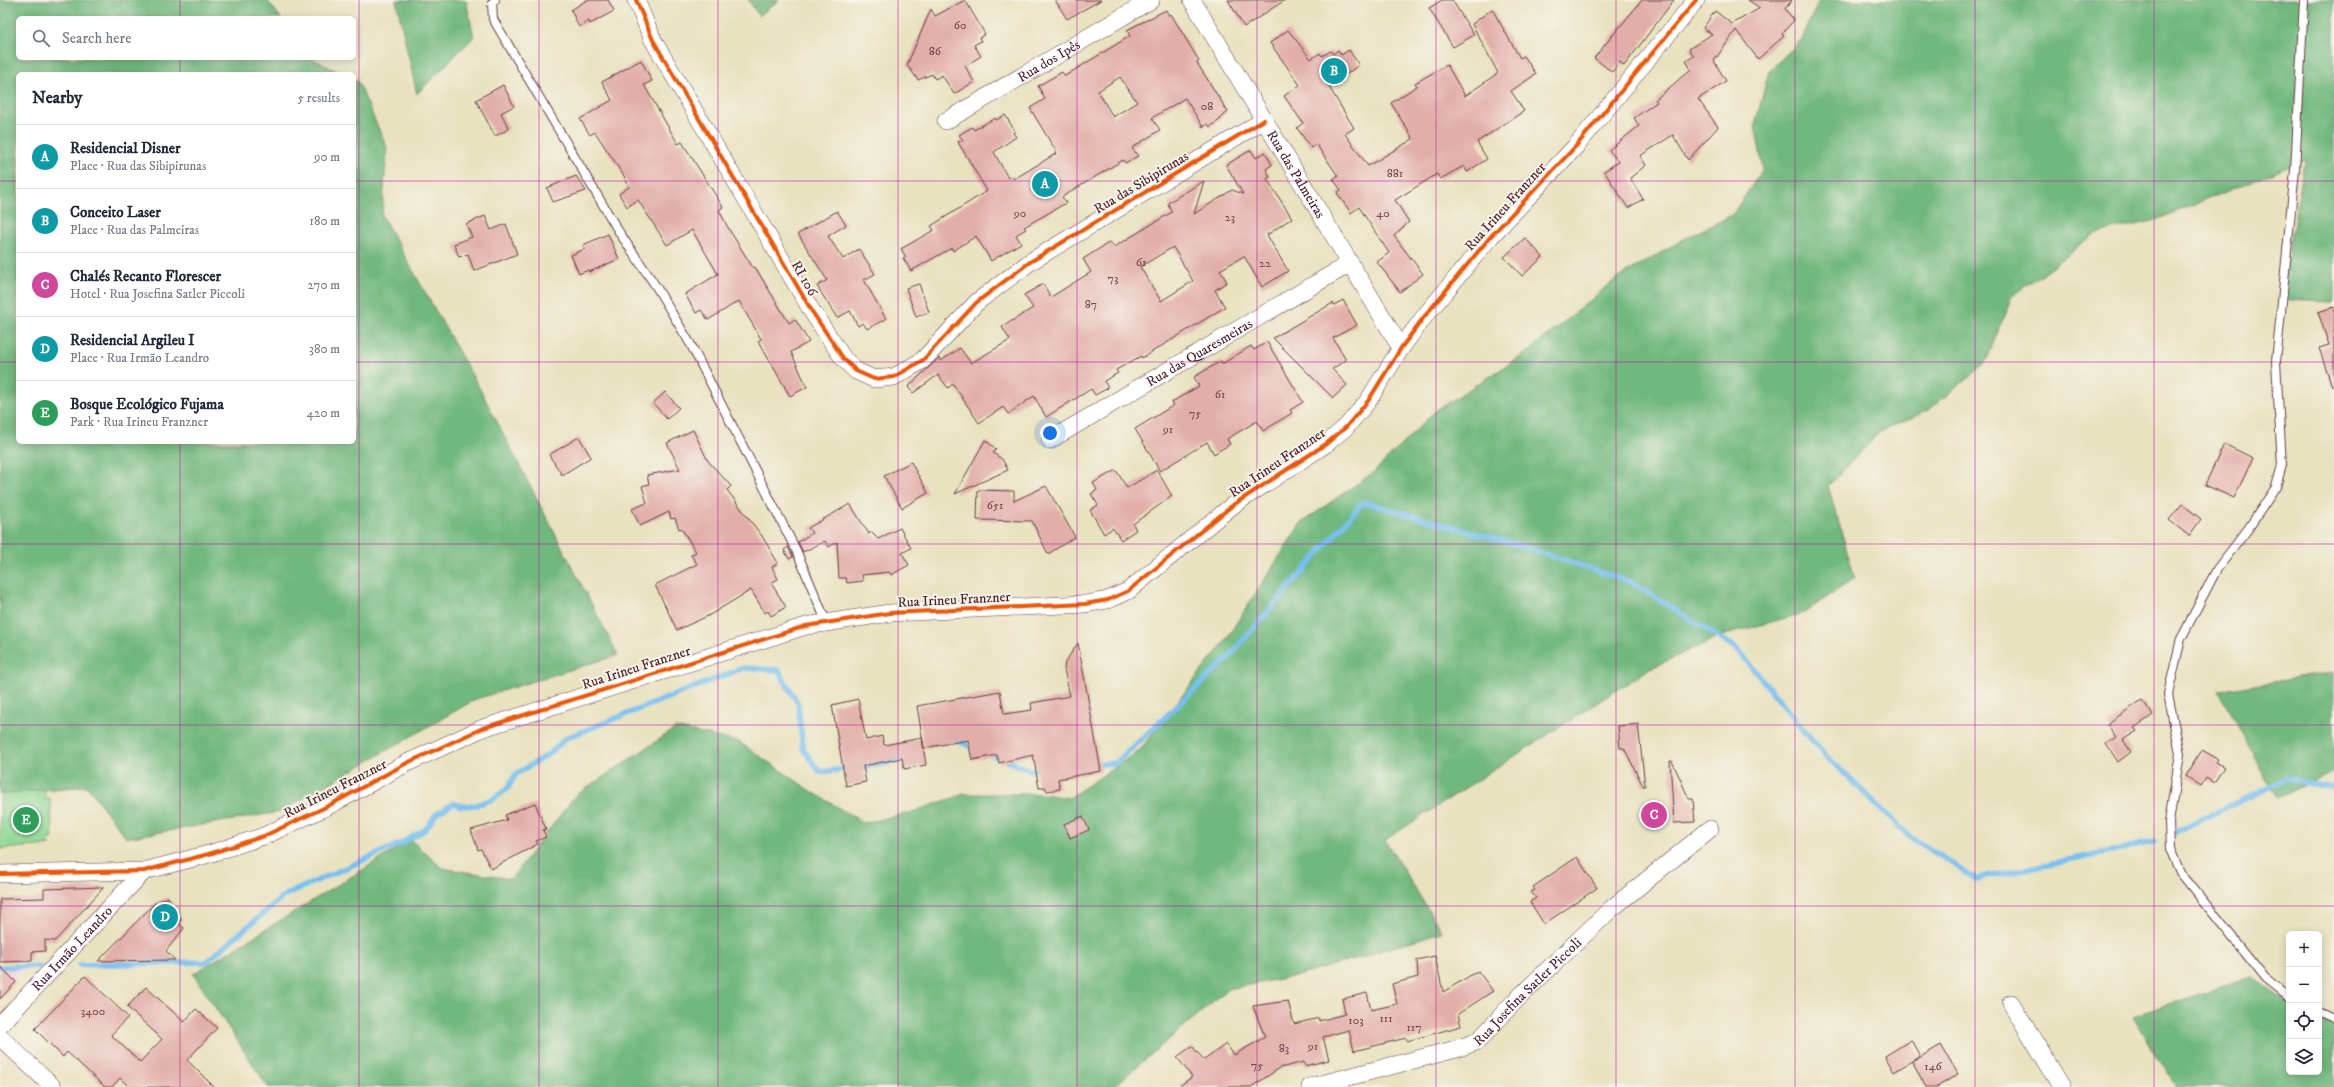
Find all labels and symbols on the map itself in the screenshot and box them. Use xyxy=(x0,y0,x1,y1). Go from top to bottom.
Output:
house number: 60 xyxy=(954,18,966,33)
street label: Rua dos Ipês xyxy=(1014,36,1084,87)
house number: 86 xyxy=(929,44,942,59)
pin: B xyxy=(1321,56,1347,86)
house number: 08 xyxy=(1201,99,1213,114)
street label: Rua das Palmeiras xyxy=(1262,127,1329,222)
street label: Rua das Sibipirunas xyxy=(1091,147,1192,218)
street label: Rua Irineu Franzner xyxy=(1461,158,1551,255)
house number: 881 xyxy=(1387,166,1403,181)
pin: A xyxy=(1032,169,1058,199)
house number: 90 xyxy=(1013,206,1026,221)
house number: 40 xyxy=(1376,206,1390,221)
house number: 23 xyxy=(1225,210,1235,225)
house number: 61 xyxy=(1136,255,1146,270)
house number: 22 xyxy=(1259,256,1271,271)
street label: RI 106 xyxy=(787,258,822,300)
house number: 73 xyxy=(1108,271,1118,286)
house number: 87 xyxy=(1085,297,1097,312)
street label: Rua das Quaresmeiras xyxy=(1143,315,1256,391)
house number: 61 xyxy=(1215,387,1225,402)
house number: 75 xyxy=(1189,406,1201,421)
house number: 91 xyxy=(1162,422,1173,437)
your location xyxy=(1040,423,1060,443)
street label: Rua Irineu Franzner xyxy=(1226,423,1330,502)
house number: 651 xyxy=(987,498,1003,513)
street label: Rua Irineu Franzner xyxy=(897,588,1012,612)
street label: Rua Irineu Franzner xyxy=(580,642,694,694)
street label: Rua Irineu Franzner xyxy=(281,755,391,823)
pin: C xyxy=(1641,800,1667,830)
pin: E xyxy=(13,805,39,835)
street label: Rua Irmão Leandro xyxy=(28,902,117,995)
pin: D xyxy=(152,902,178,932)
street label: Rua Josefina Satler Piccoli xyxy=(1470,934,1586,1050)
house number: 3400 xyxy=(81,1004,105,1019)
house number: 111 xyxy=(1379,1011,1393,1026)
house number: 103 xyxy=(1348,1013,1364,1028)
house number: 117 xyxy=(1406,1020,1422,1035)
house number: 91 xyxy=(1307,1039,1318,1054)
house number: 83 xyxy=(1279,1041,1289,1056)
house number: 75 xyxy=(1251,1058,1263,1073)
house number: 146 xyxy=(1924,1059,1943,1074)

